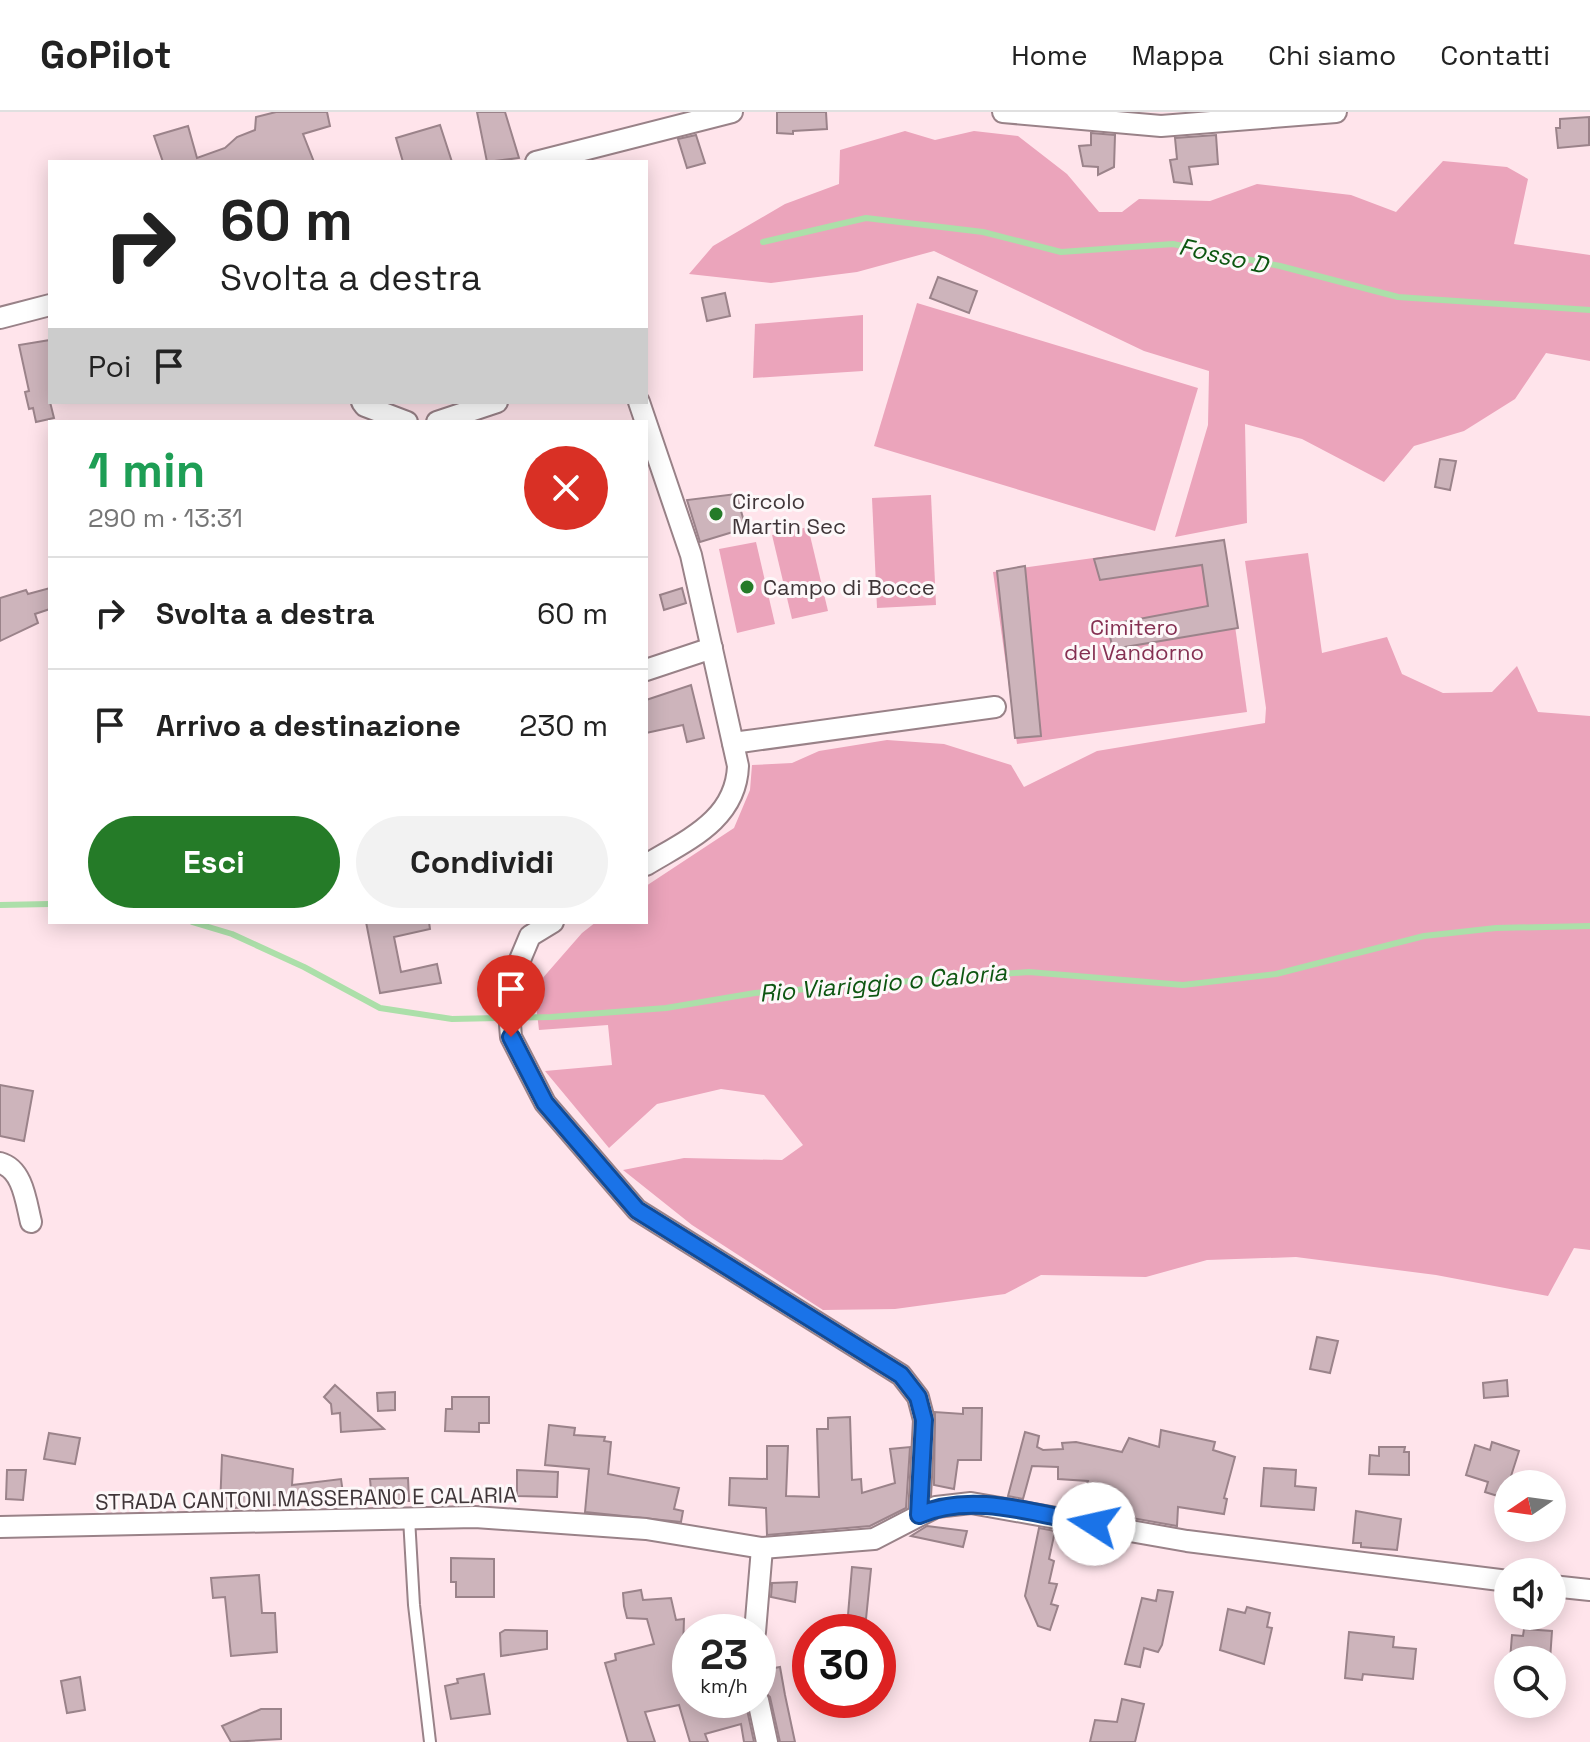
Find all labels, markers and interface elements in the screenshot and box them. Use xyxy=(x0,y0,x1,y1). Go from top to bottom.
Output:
text: GoPilot xyxy=(40,31,172,79)
text: Home xyxy=(1011,37,1087,73)
text: Mappa xyxy=(1131,37,1224,73)
text: Chi siamo xyxy=(1268,37,1396,73)
text: Contatti xyxy=(1440,37,1550,73)
text: 60 m xyxy=(220,185,353,256)
icon: right xyxy=(88,192,192,296)
water label: Fosso D xyxy=(1176,230,1272,281)
text: Svolta a destra xyxy=(220,255,481,301)
icon: arrive xyxy=(147,344,191,388)
text: Poi xyxy=(88,347,131,386)
text: 1 min xyxy=(88,440,205,501)
button: close xyxy=(524,446,608,530)
place label: Circolo Martin Sec xyxy=(732,487,846,540)
text: 290 m · 13:31 xyxy=(88,501,243,535)
marker: Circolo Martin Sec xyxy=(707,505,725,523)
place label: Campo di Bocce xyxy=(763,573,935,601)
marker: Campo di Bocce xyxy=(738,578,756,596)
icon: right xyxy=(88,591,132,635)
text: Svolta a destra xyxy=(156,594,375,633)
text: 60 m xyxy=(537,594,608,633)
park label: Cimitero del Vandorno xyxy=(1064,613,1204,666)
icon: arrive xyxy=(88,703,132,747)
text: Arrivo a destinazione xyxy=(156,706,461,745)
text: 230 m xyxy=(519,706,608,745)
button: Esci xyxy=(88,816,340,908)
button: Condividi xyxy=(356,816,608,908)
pin xyxy=(477,955,545,1037)
water label: Rio Viariggio o Caloria xyxy=(758,956,1008,1009)
icon: arrive xyxy=(489,967,533,1011)
north arrow xyxy=(1494,1470,1566,1542)
map controls xyxy=(1494,1470,1566,1718)
street label: STRADA CANTONI MASSERANO E CALARIA xyxy=(95,1480,517,1516)
position arrow xyxy=(1052,1482,1136,1566)
button: sound xyxy=(1494,1558,1566,1630)
speed limit sign: 30 xyxy=(792,1614,896,1718)
text: 23 xyxy=(700,1630,748,1681)
button: search xyxy=(1494,1646,1566,1718)
text: km/h xyxy=(700,1673,748,1699)

